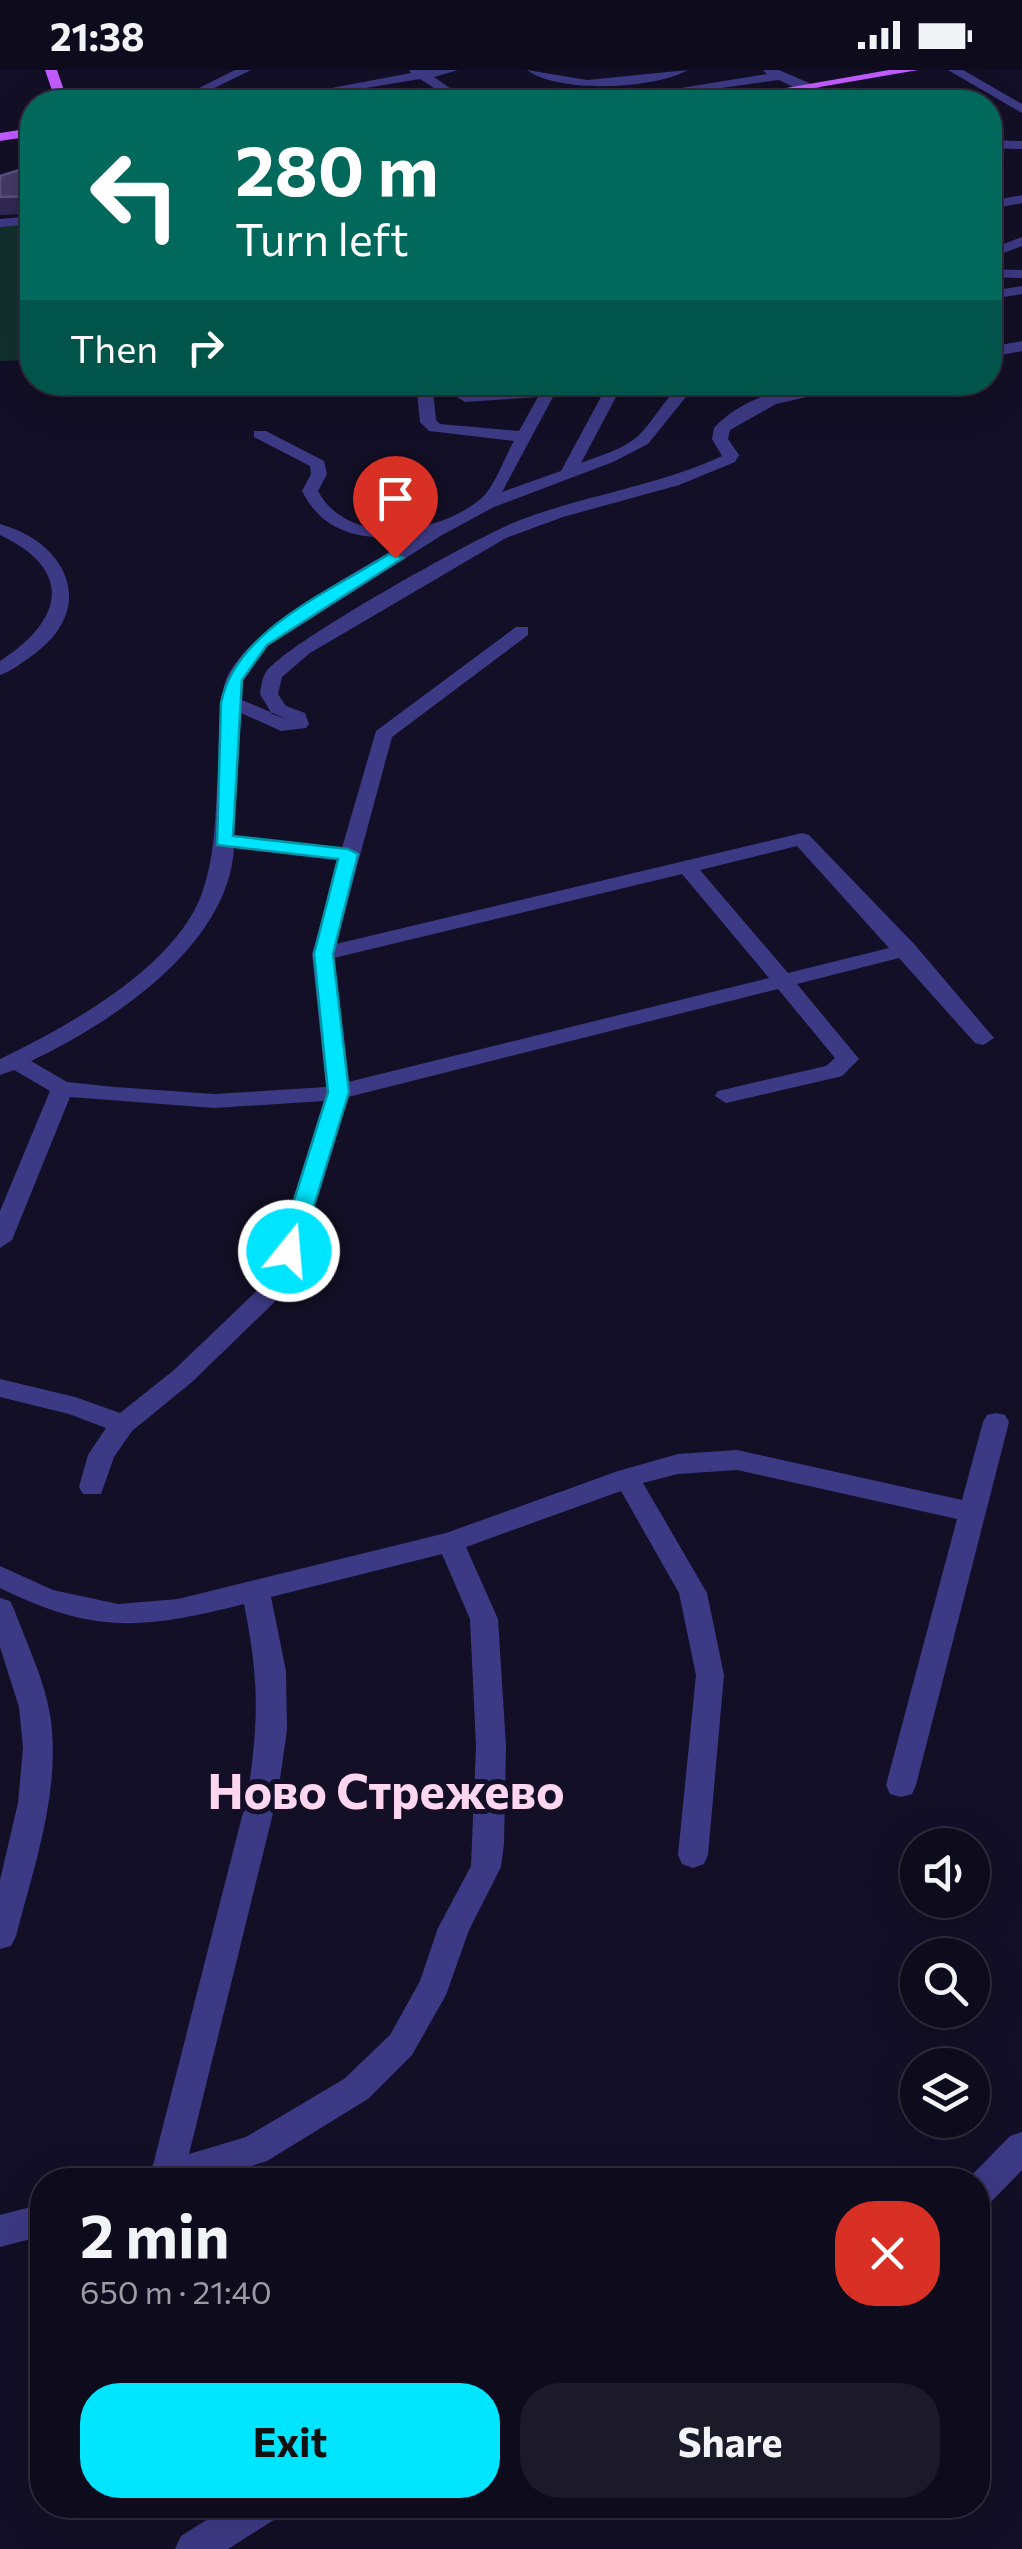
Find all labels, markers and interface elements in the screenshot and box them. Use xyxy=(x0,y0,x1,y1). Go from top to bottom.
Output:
text: 21:38 xyxy=(50,12,145,59)
text: 280 m xyxy=(235,125,439,210)
icon: left xyxy=(70,130,200,260)
text: Turn left xyxy=(235,210,409,265)
icon: right xyxy=(178,320,233,375)
text: Then xyxy=(70,324,158,371)
pin xyxy=(353,456,438,559)
icon: arrive xyxy=(368,471,423,526)
position arrow xyxy=(237,1199,341,1303)
district label: Ново Стрежево xyxy=(207,1760,565,1819)
map controls xyxy=(900,1828,990,2138)
button: sound xyxy=(900,1828,990,1918)
button: search xyxy=(900,1938,990,2028)
button: layers xyxy=(900,2048,990,2138)
text: 2 min xyxy=(80,2197,229,2270)
button: close xyxy=(835,2201,940,2306)
text: 650 m · 21:40 xyxy=(80,2271,272,2311)
button: Exit xyxy=(80,2383,500,2498)
button: Share xyxy=(520,2383,940,2498)

